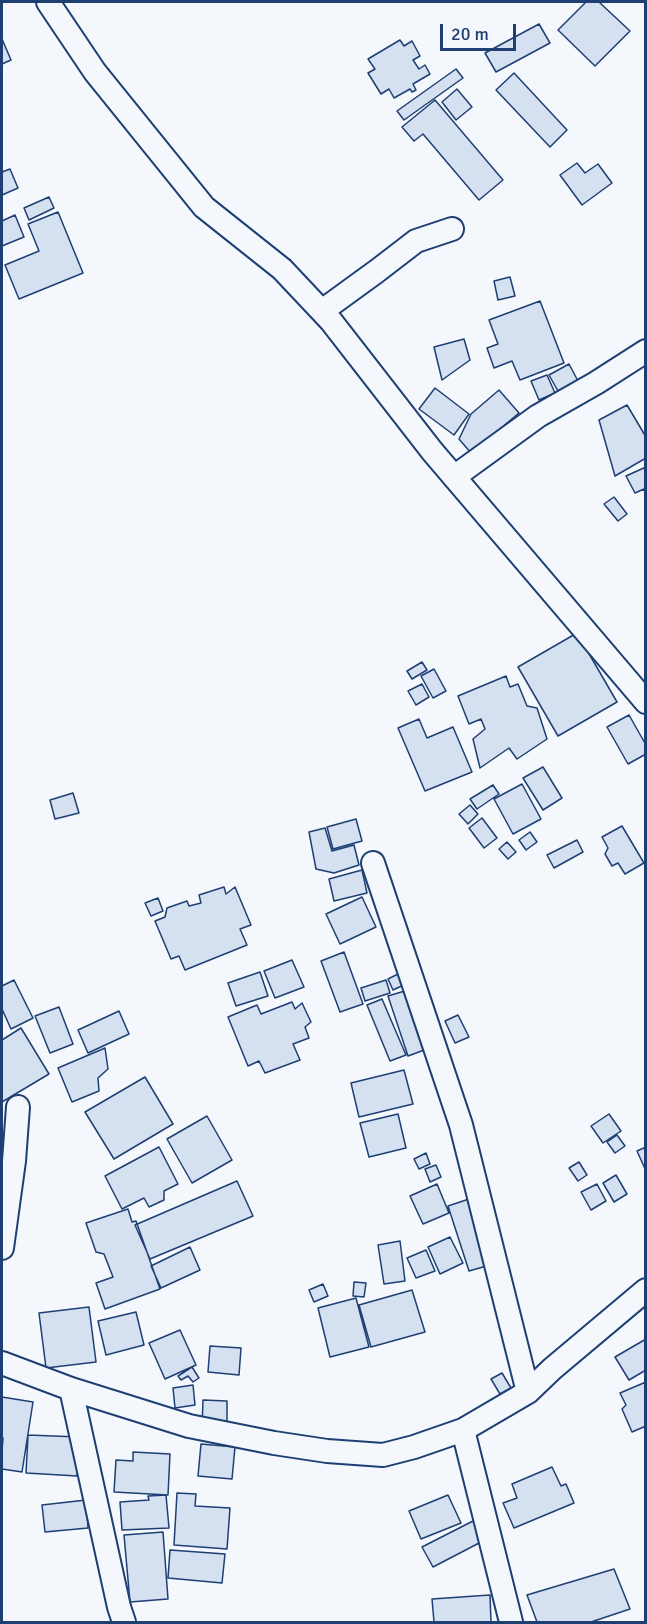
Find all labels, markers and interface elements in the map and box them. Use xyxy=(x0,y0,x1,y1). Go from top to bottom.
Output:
scale bar xyxy=(443,12,520,50)
text: 20 m xyxy=(451,23,489,45)

